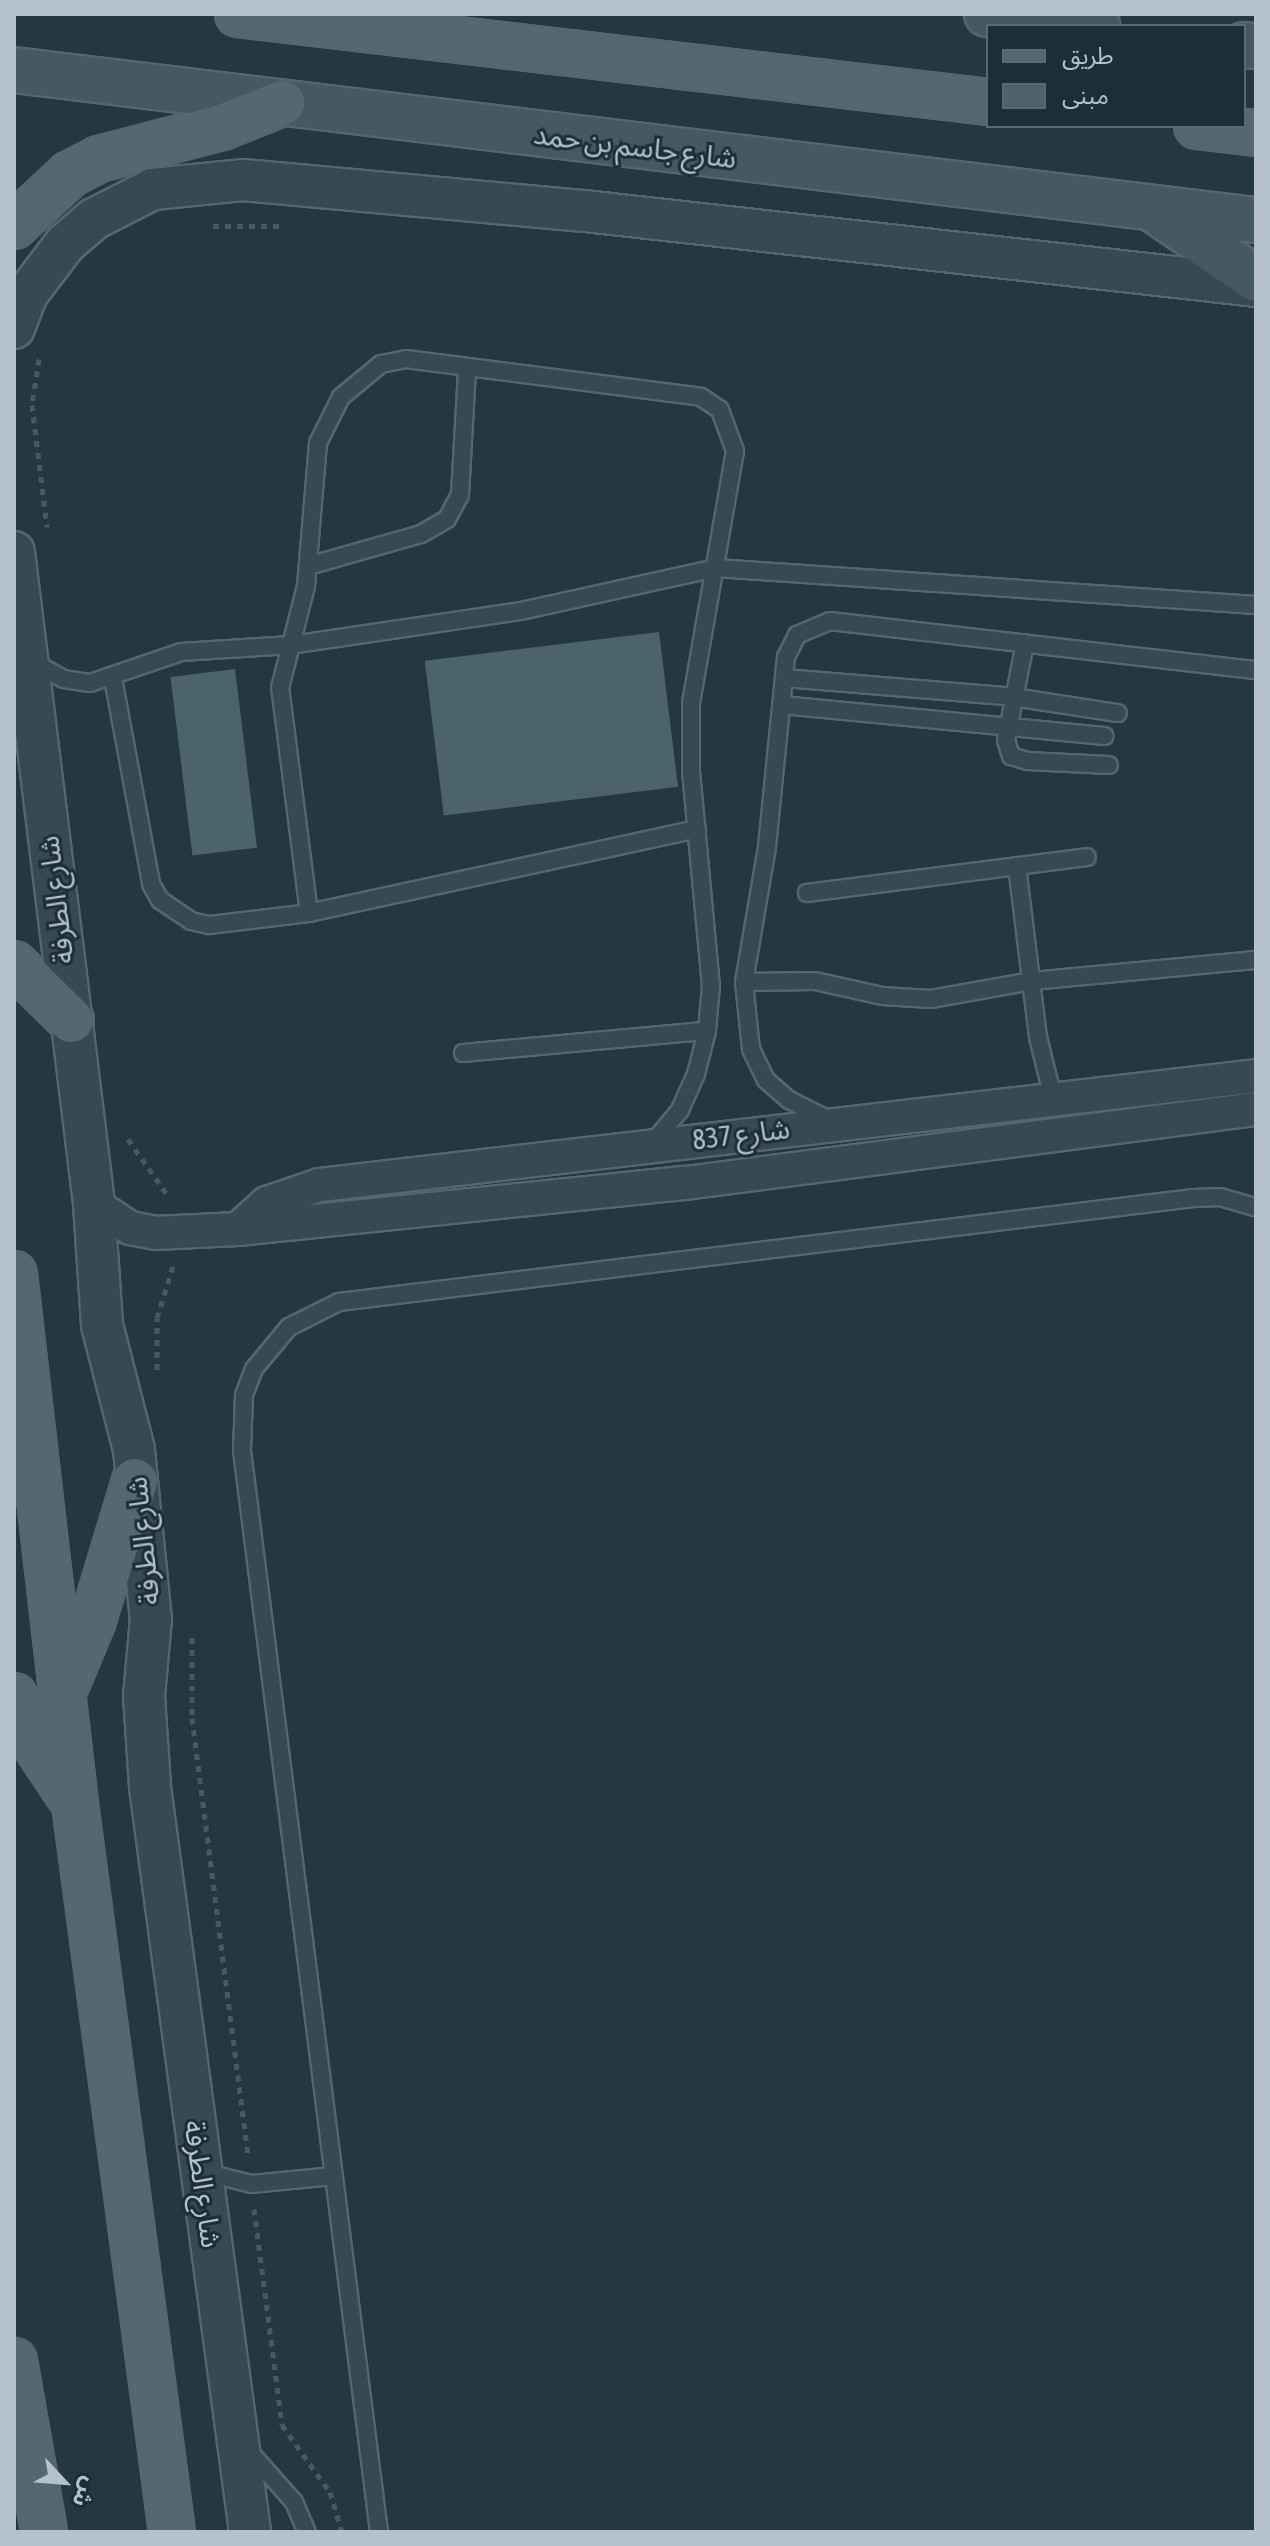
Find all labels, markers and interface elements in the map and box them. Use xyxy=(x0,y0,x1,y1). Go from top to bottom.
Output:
legend xyxy=(986,24,1246,128)
text: طريق xyxy=(1062,42,1114,69)
text: مبنى xyxy=(1062,82,1109,109)
street label: شارع جاسم بن حمد xyxy=(532,117,738,175)
street label: شارع الطرفة xyxy=(31,834,81,966)
street label: شارع 837 xyxy=(690,1111,792,1157)
street label: شارع الطرفة xyxy=(120,1475,166,1607)
street label: شارع الطرفة xyxy=(177,2118,229,2250)
north arrow xyxy=(24,2442,104,2522)
text: ش xyxy=(67,2473,104,2512)

